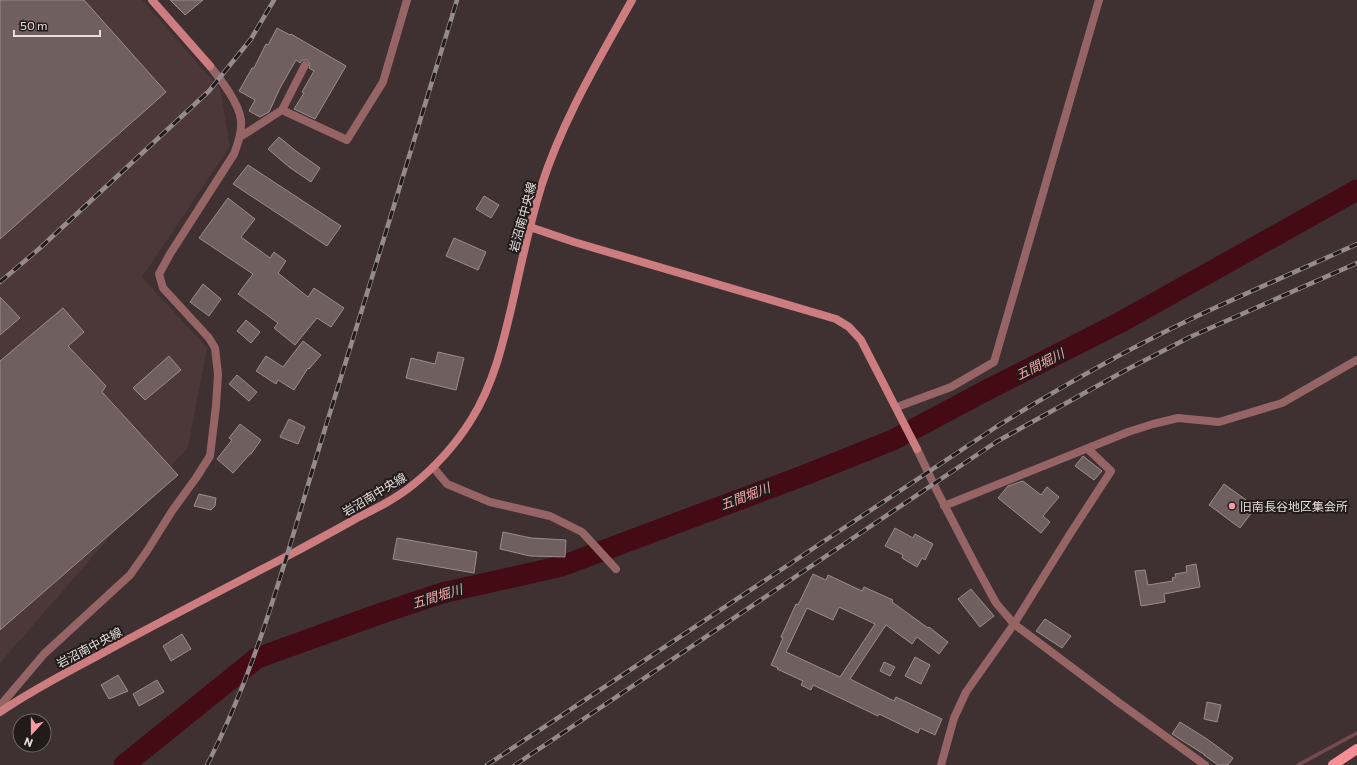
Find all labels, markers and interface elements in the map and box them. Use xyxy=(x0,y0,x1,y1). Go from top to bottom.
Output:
scale bar xyxy=(14,12,100,38)
text: 50 m xyxy=(20,18,48,32)
street label: 岩沼南中央線 xyxy=(506,180,538,254)
water label: 五間堀川 xyxy=(1013,344,1069,383)
street label: 岩沼南中央線 xyxy=(340,469,408,519)
water label: 五間堀川 xyxy=(718,478,774,513)
place label: 旧南長谷地区集会所 xyxy=(1240,499,1348,513)
marker: 旧南長谷地区集会所 xyxy=(1227,501,1237,511)
water label: 五間堀川 xyxy=(410,580,466,611)
street label: 岩沼南中央線 xyxy=(54,624,124,670)
north arrow xyxy=(12,713,52,753)
text: N xyxy=(22,735,34,750)

